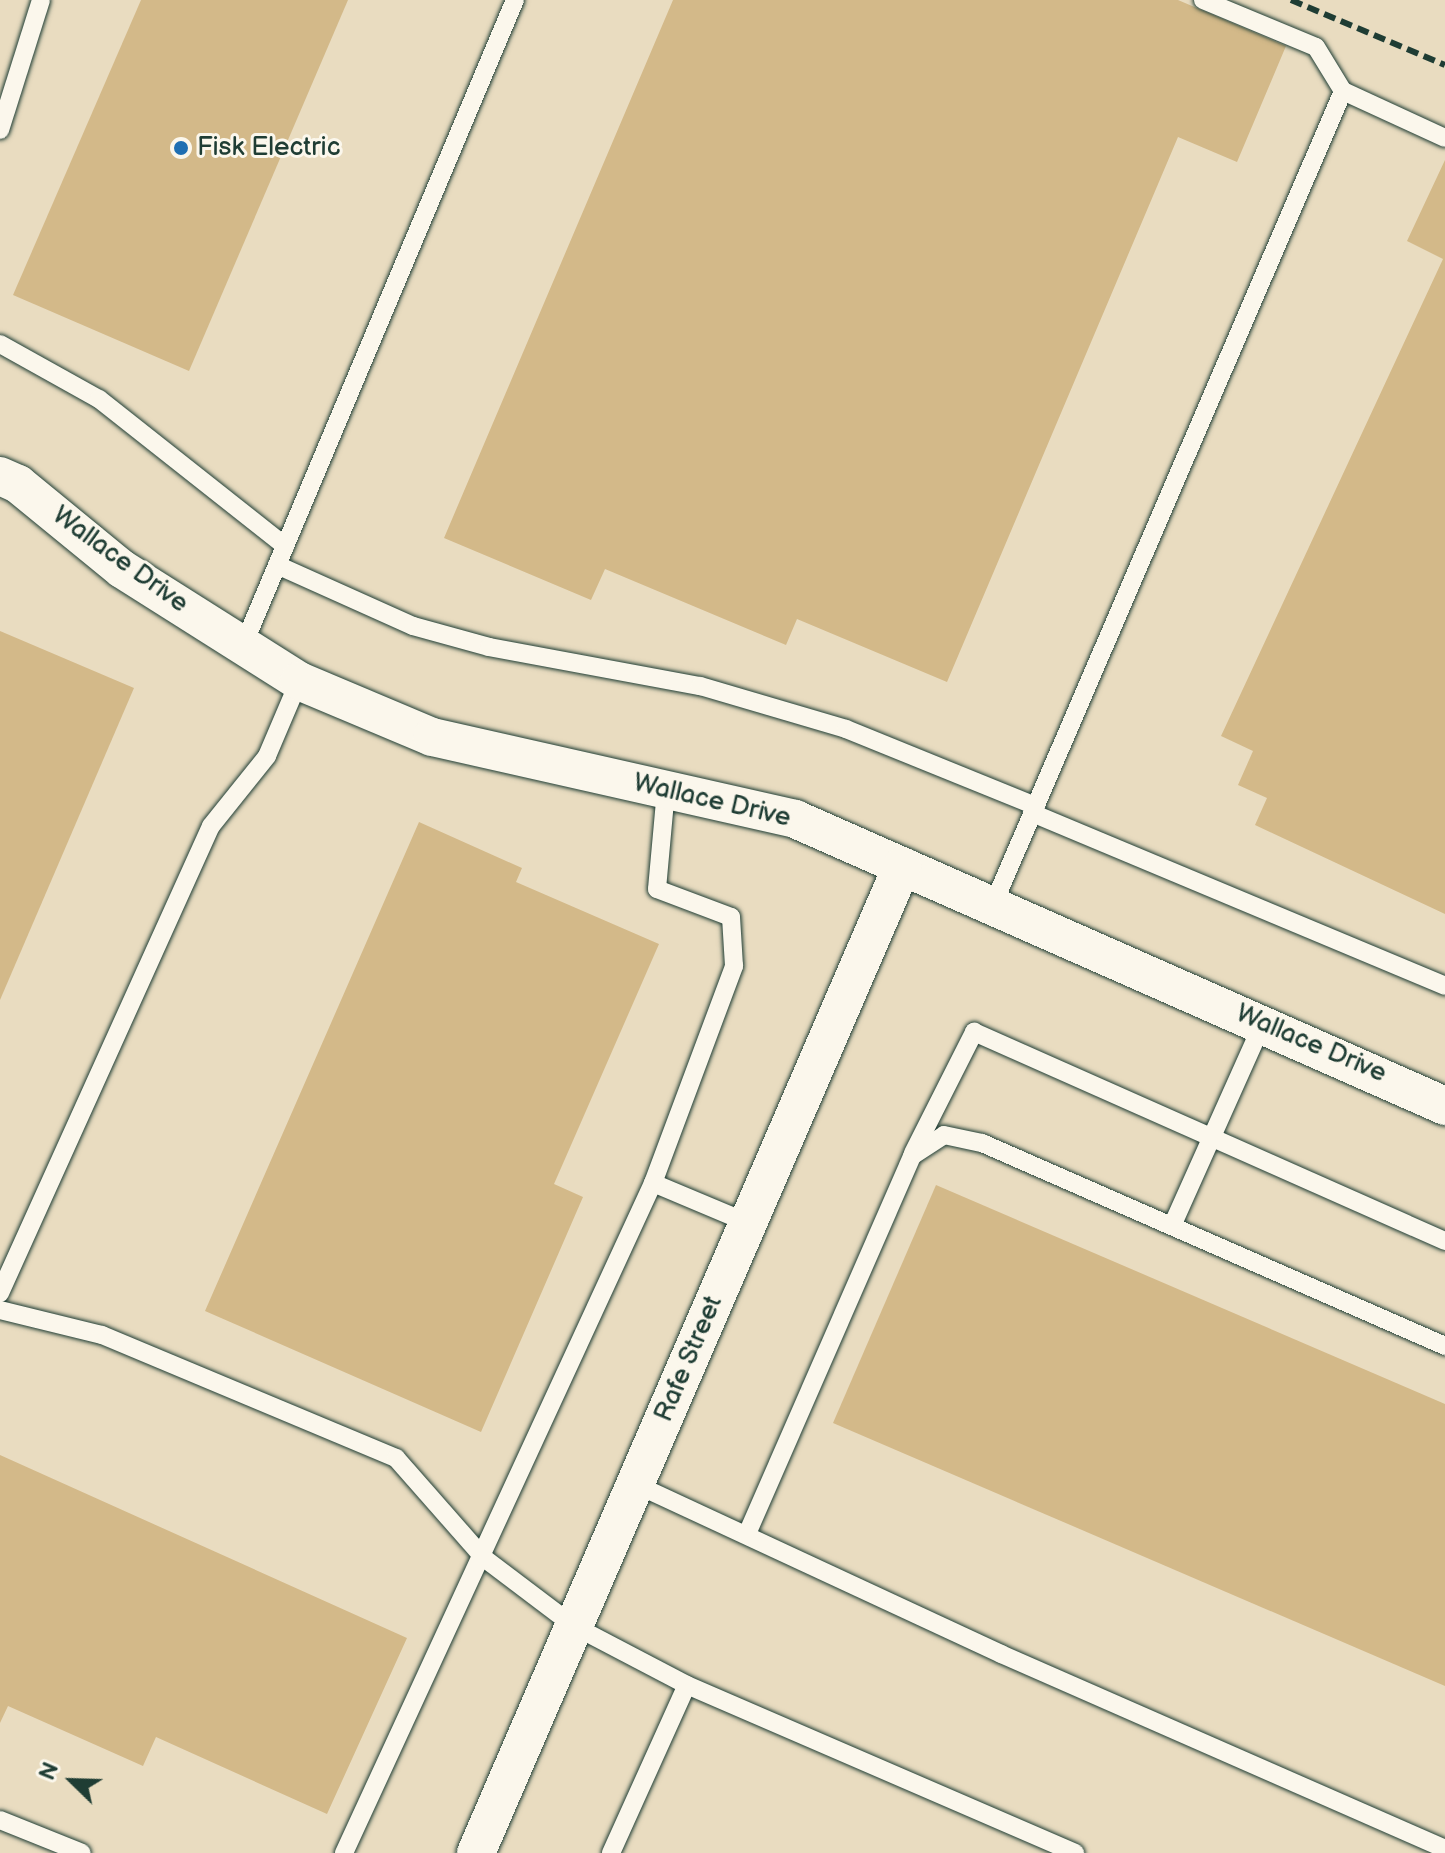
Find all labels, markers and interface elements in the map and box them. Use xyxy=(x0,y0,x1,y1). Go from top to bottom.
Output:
place label: Fisk Electric xyxy=(197,132,340,164)
marker: Fisk Electric xyxy=(172,139,190,157)
street label: Wallace Drive xyxy=(46,500,194,620)
street label: Wallace Drive xyxy=(630,768,794,834)
street label: Wallace Drive xyxy=(1231,998,1391,1090)
street label: Rafe Street xyxy=(648,1291,730,1427)
north arrow xyxy=(32,1741,112,1821)
text: N xyxy=(34,1759,65,1784)

